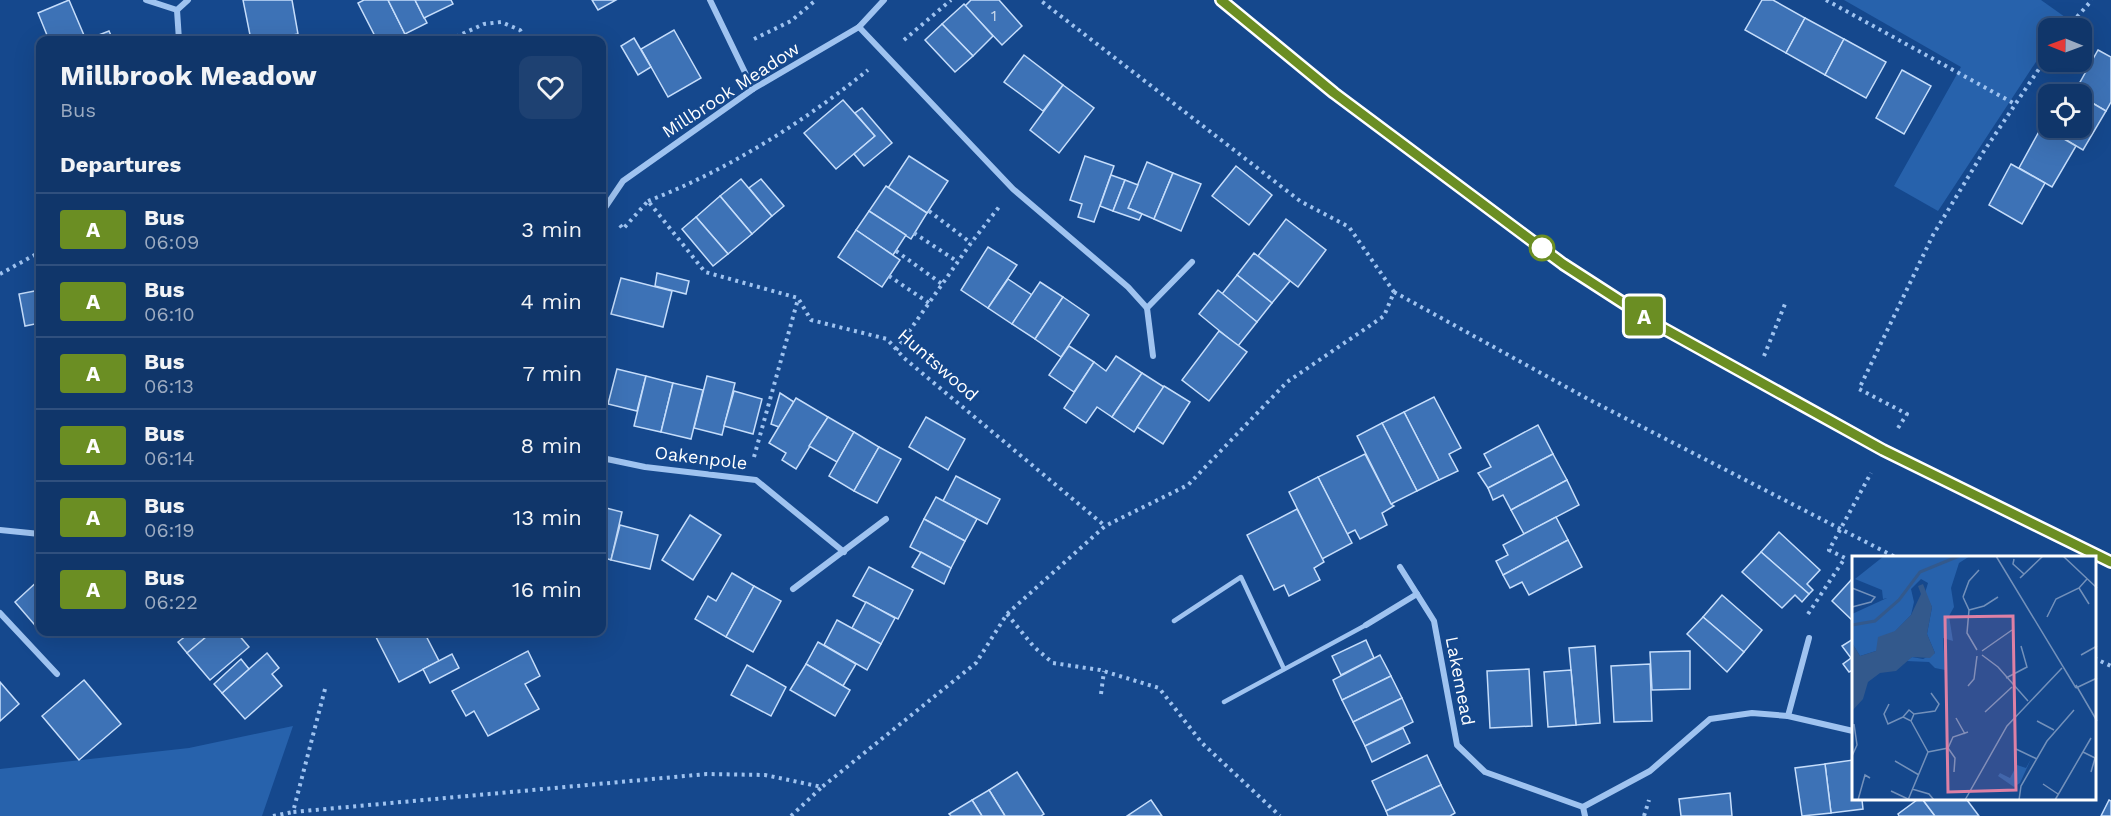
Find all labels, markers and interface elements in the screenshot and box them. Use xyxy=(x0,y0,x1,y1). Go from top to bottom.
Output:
house number: 1 xyxy=(991,7,997,25)
north arrow xyxy=(2038,18,2092,72)
map controls xyxy=(2038,18,2092,138)
street label: Millbrook Meadow xyxy=(658,37,803,142)
button: heart xyxy=(519,56,582,119)
text: Millbrook Meadow xyxy=(60,59,317,92)
button: locate xyxy=(2038,84,2092,138)
text: Bus xyxy=(60,98,96,122)
text: Departures xyxy=(60,152,181,177)
text: Bus xyxy=(144,205,184,230)
text: A xyxy=(86,217,100,242)
text: 3 min xyxy=(521,217,582,242)
text: 06:09 xyxy=(144,230,199,254)
unlabelled marker xyxy=(1529,235,1555,261)
text: Bus xyxy=(144,277,184,302)
text: A xyxy=(86,289,100,314)
text: 4 min xyxy=(521,289,582,314)
line badge: A xyxy=(1624,296,1664,336)
text: 06:10 xyxy=(144,302,195,326)
text: A xyxy=(1637,304,1651,329)
street label: Huntswood xyxy=(894,324,983,405)
text: Bus xyxy=(144,349,184,374)
text: A xyxy=(86,361,100,386)
text: 7 min xyxy=(522,361,582,386)
text: 06:13 xyxy=(144,374,194,398)
text: Bus xyxy=(144,421,184,446)
text: A xyxy=(86,433,100,458)
text: 8 min xyxy=(521,433,582,458)
street label: Oakenpole xyxy=(654,441,749,474)
text: 06:14 xyxy=(144,446,195,470)
text: Bus xyxy=(144,493,184,518)
text: A xyxy=(86,505,100,530)
text: 13 min xyxy=(513,505,582,530)
text: 06:19 xyxy=(144,518,195,542)
inset map xyxy=(1852,556,2096,801)
text: Bus xyxy=(144,565,184,590)
text: A xyxy=(86,577,100,602)
text: 16 min xyxy=(512,577,582,602)
text: 06:22 xyxy=(144,590,198,614)
street label: Lakemead xyxy=(1442,635,1479,727)

